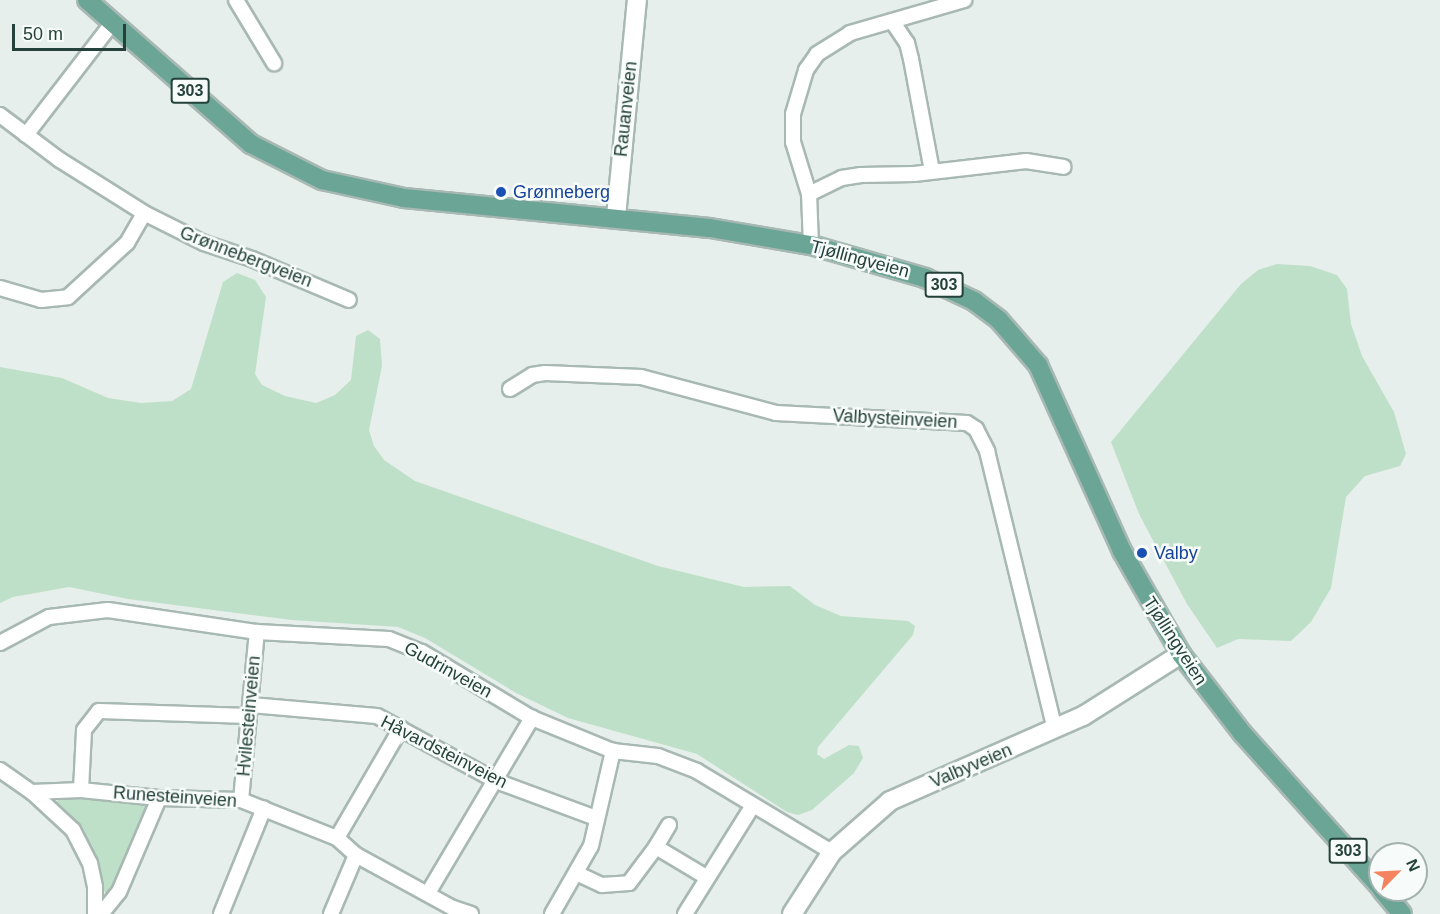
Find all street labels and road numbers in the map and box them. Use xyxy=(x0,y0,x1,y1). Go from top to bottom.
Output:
street label: Rauanveien xyxy=(610,60,642,158)
road number: 303 xyxy=(170,78,210,104)
street label: Grønnebergveien xyxy=(177,222,315,292)
street label: Tjøllingveien xyxy=(808,235,912,283)
road number: 303 xyxy=(924,272,964,298)
street label: Valbysteinveien xyxy=(832,405,958,433)
street label: Tjøllingveien xyxy=(1138,593,1212,689)
street label: Gudrinveien xyxy=(400,637,496,703)
street label: Hvilesteinveien xyxy=(233,655,265,777)
street label: Håvardsteinveien xyxy=(377,711,511,793)
street label: Valbyveien xyxy=(927,739,1015,793)
street label: Runesteinveien xyxy=(112,782,238,812)
road number: 303 xyxy=(1328,838,1368,864)

